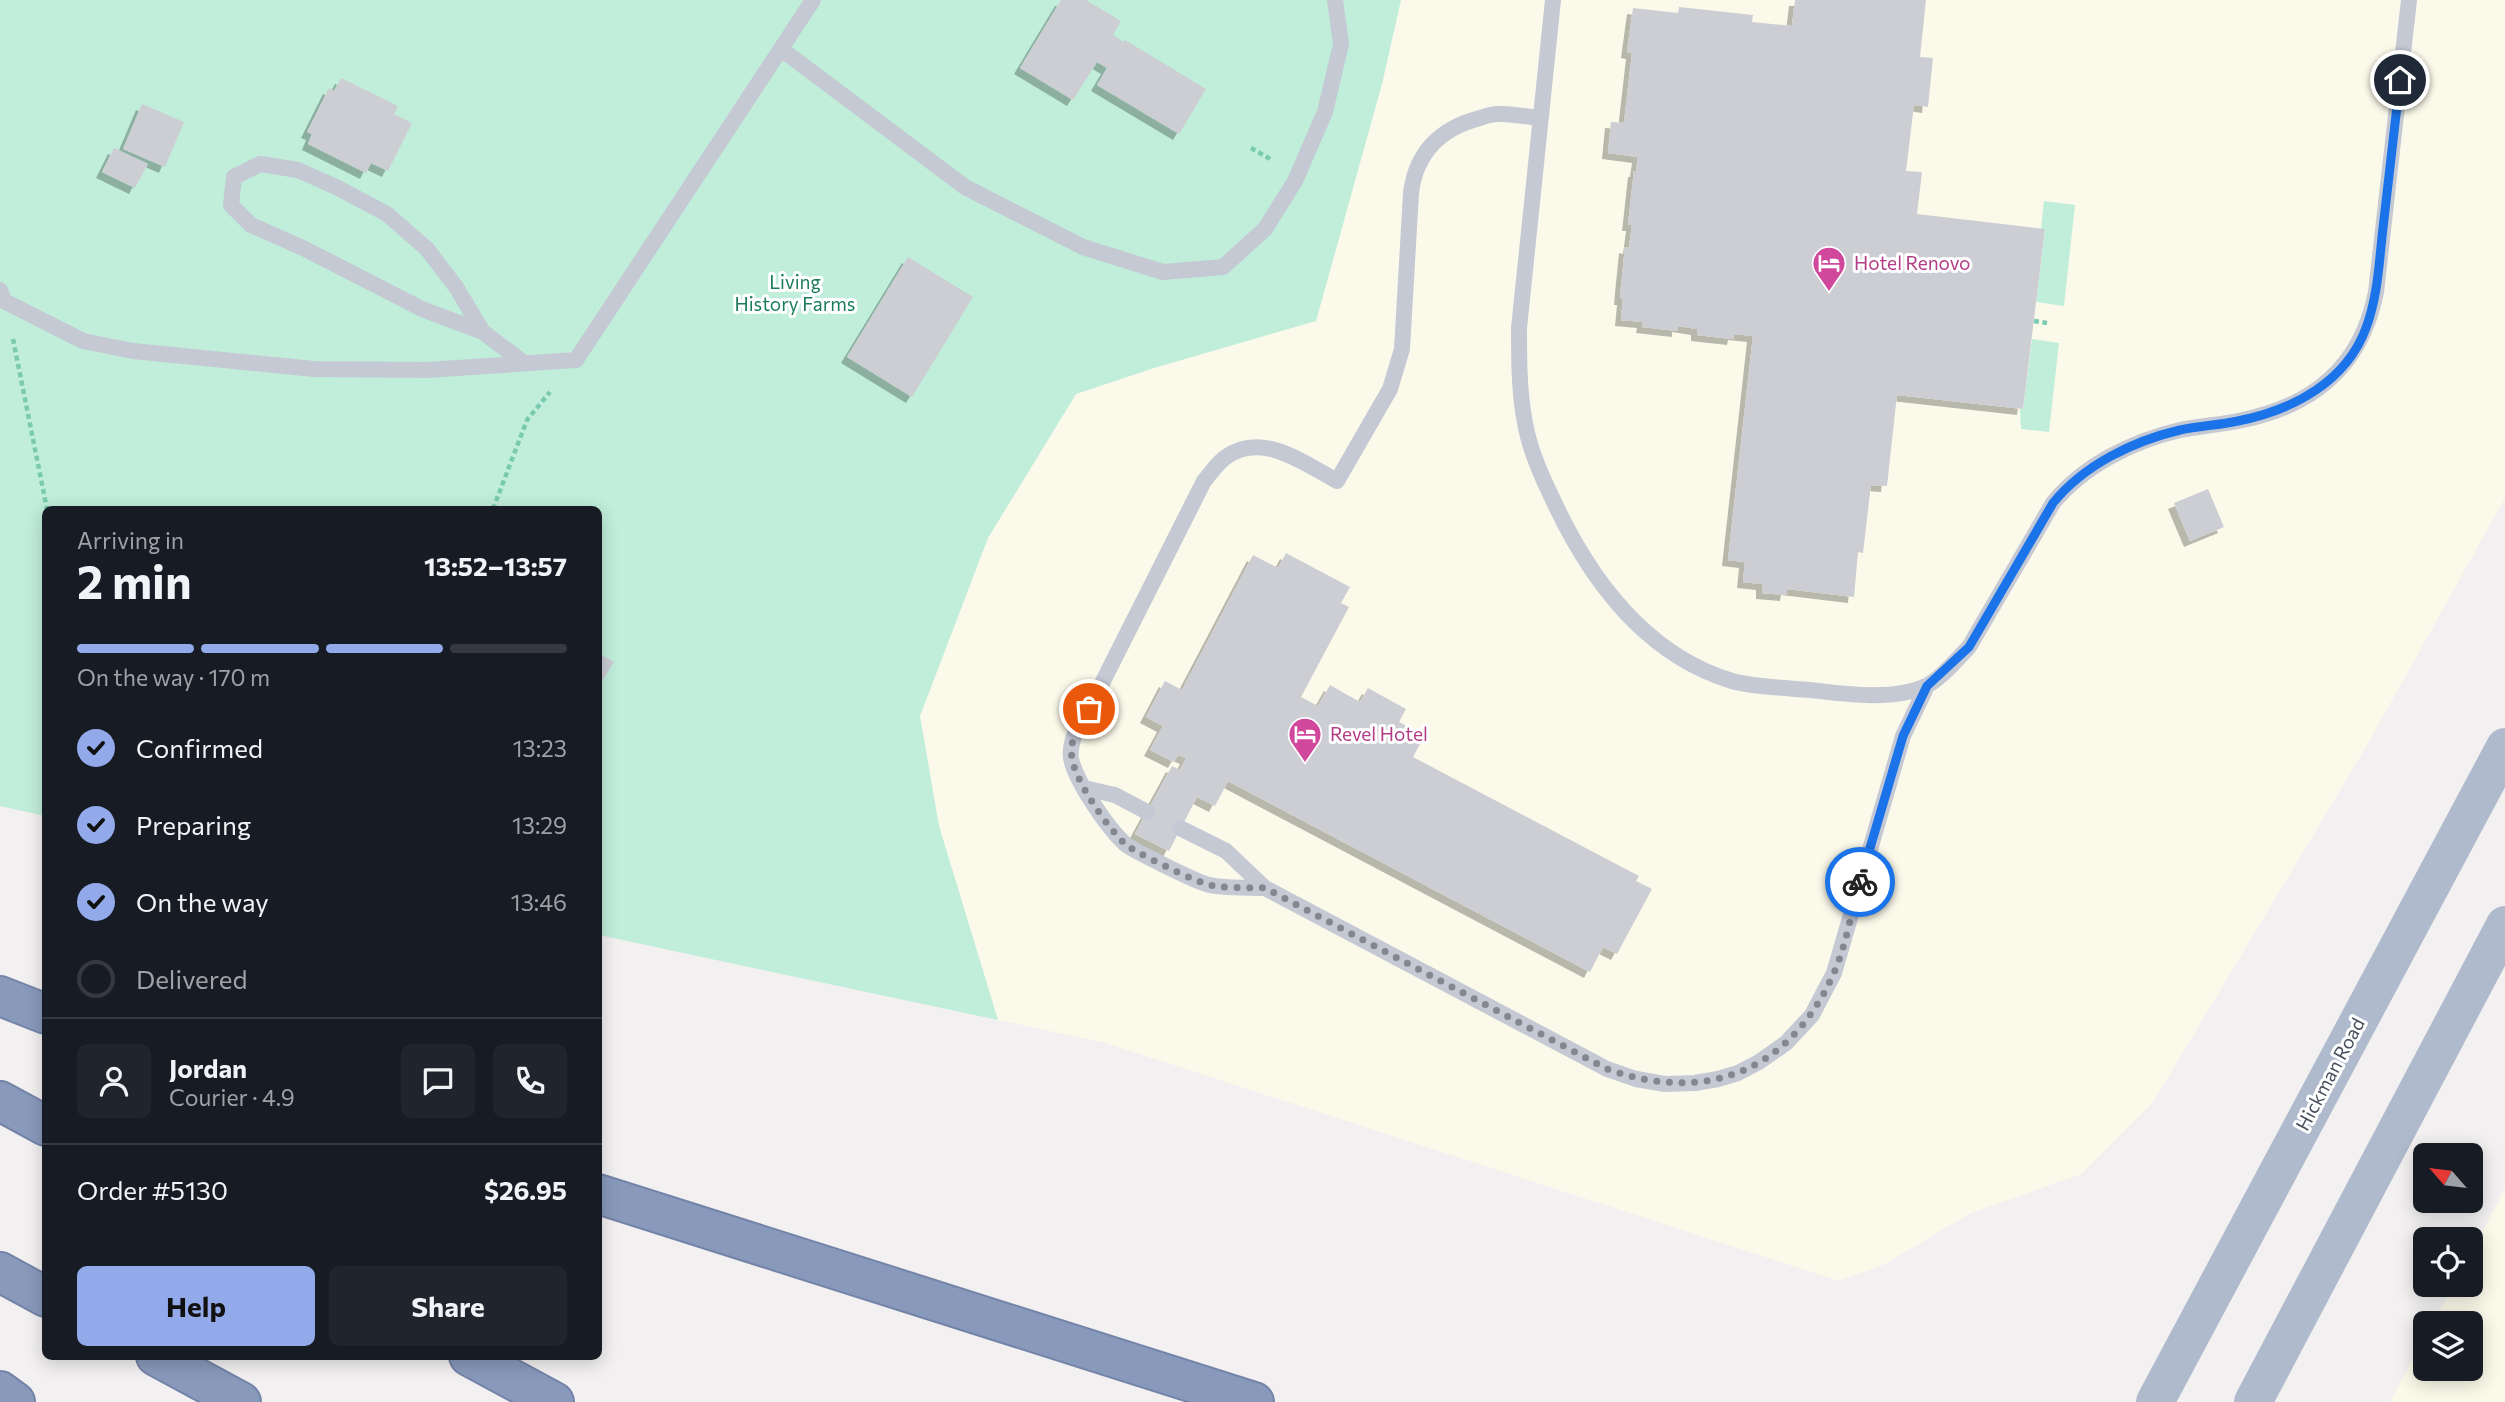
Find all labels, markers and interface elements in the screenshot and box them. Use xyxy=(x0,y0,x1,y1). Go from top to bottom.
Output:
pin xyxy=(2370,50,2430,110)
icon: home xyxy=(2381,61,2419,99)
hotel icon: Hotel Renovo xyxy=(1810,244,1848,293)
place label: Hotel Renovo xyxy=(1854,251,1970,274)
park label: Living History Farms xyxy=(734,270,856,315)
text: Arriving in xyxy=(77,526,184,554)
text: 13:52–13:57 xyxy=(424,550,567,581)
text: 2 min xyxy=(77,552,192,608)
text: On the way · 170 m xyxy=(77,663,270,691)
pin xyxy=(1059,679,1119,739)
icon: bag xyxy=(1070,690,1108,728)
hotel icon: Revel Hotel xyxy=(1286,715,1324,764)
place label: Revel Hotel xyxy=(1330,722,1428,745)
icon: check xyxy=(77,729,115,767)
text: Confirmed xyxy=(136,732,263,763)
text: 13:23 xyxy=(513,734,567,762)
icon: check xyxy=(77,806,115,844)
text: Preparing xyxy=(136,809,251,840)
text: 13:29 xyxy=(512,811,567,839)
courier xyxy=(1825,847,1895,917)
icon: bike xyxy=(1841,863,1879,901)
icon: check xyxy=(77,883,115,921)
text: On the way xyxy=(136,886,269,917)
text: 13:46 xyxy=(511,888,567,916)
text: Delivered xyxy=(136,963,247,994)
street label: Hickman Road xyxy=(2290,1014,2369,1134)
button: person xyxy=(77,1044,151,1118)
button: chat xyxy=(401,1044,475,1118)
button: phone xyxy=(493,1044,567,1118)
text: Jordan xyxy=(169,1052,247,1083)
text: Courier · 4.9 xyxy=(169,1083,295,1111)
north arrow xyxy=(2413,1143,2483,1213)
map controls xyxy=(2413,1143,2483,1381)
text: Order #5130 xyxy=(77,1174,228,1205)
text: $26.95 xyxy=(484,1174,567,1205)
button: locate xyxy=(2413,1227,2483,1297)
button: Help xyxy=(77,1266,315,1346)
button: Share xyxy=(329,1266,567,1346)
button: layers xyxy=(2413,1311,2483,1381)

